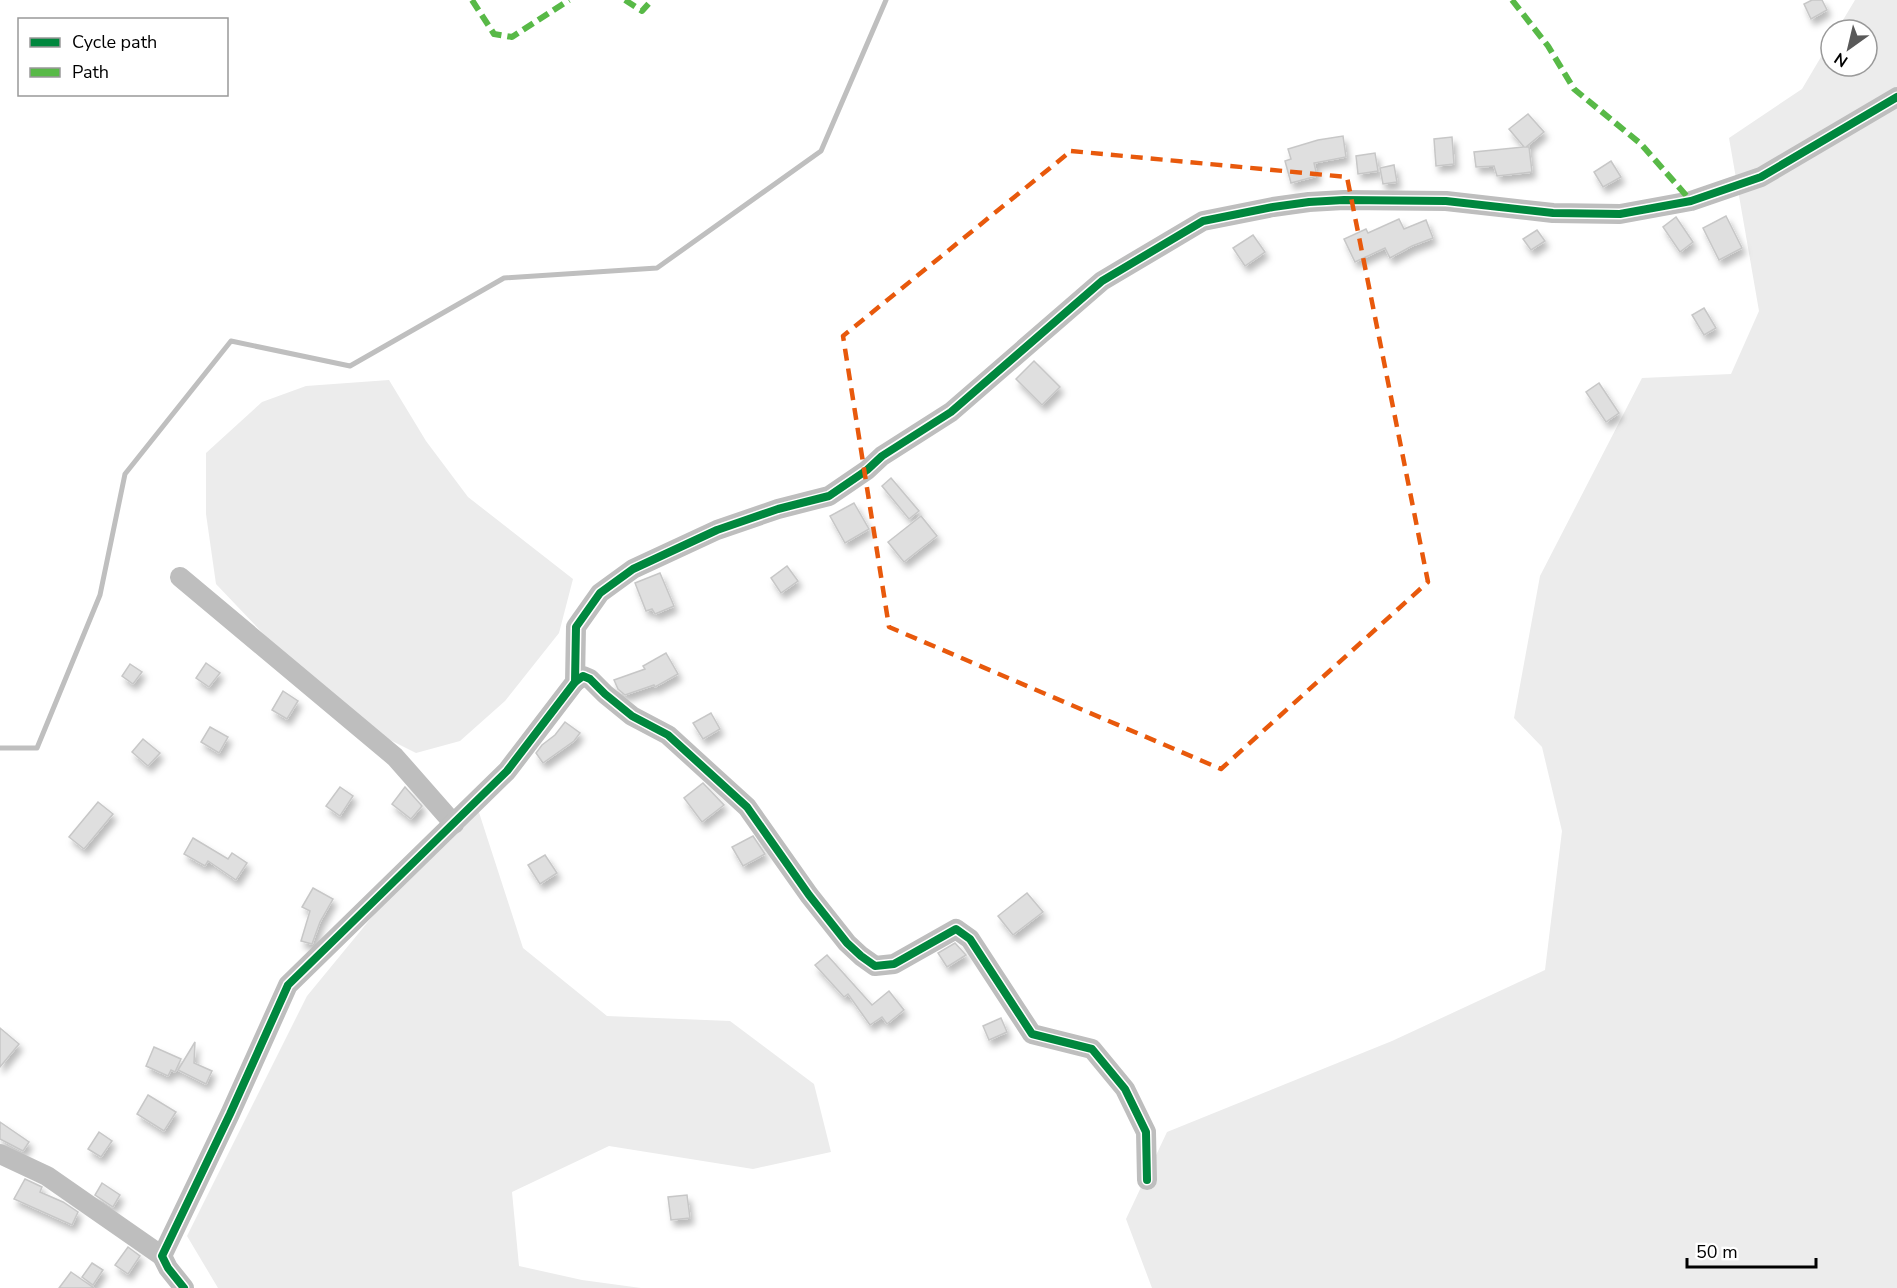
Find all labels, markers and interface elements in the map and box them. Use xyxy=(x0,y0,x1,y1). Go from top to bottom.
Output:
legend xyxy=(18,18,228,96)
north arrow xyxy=(1819,18,1879,78)
text: Cycle path xyxy=(72,30,157,54)
text: N xyxy=(1830,47,1852,72)
text: Path xyxy=(72,60,109,84)
scale bar xyxy=(1687,1231,1816,1269)
text: 50 m xyxy=(1696,1240,1738,1264)

